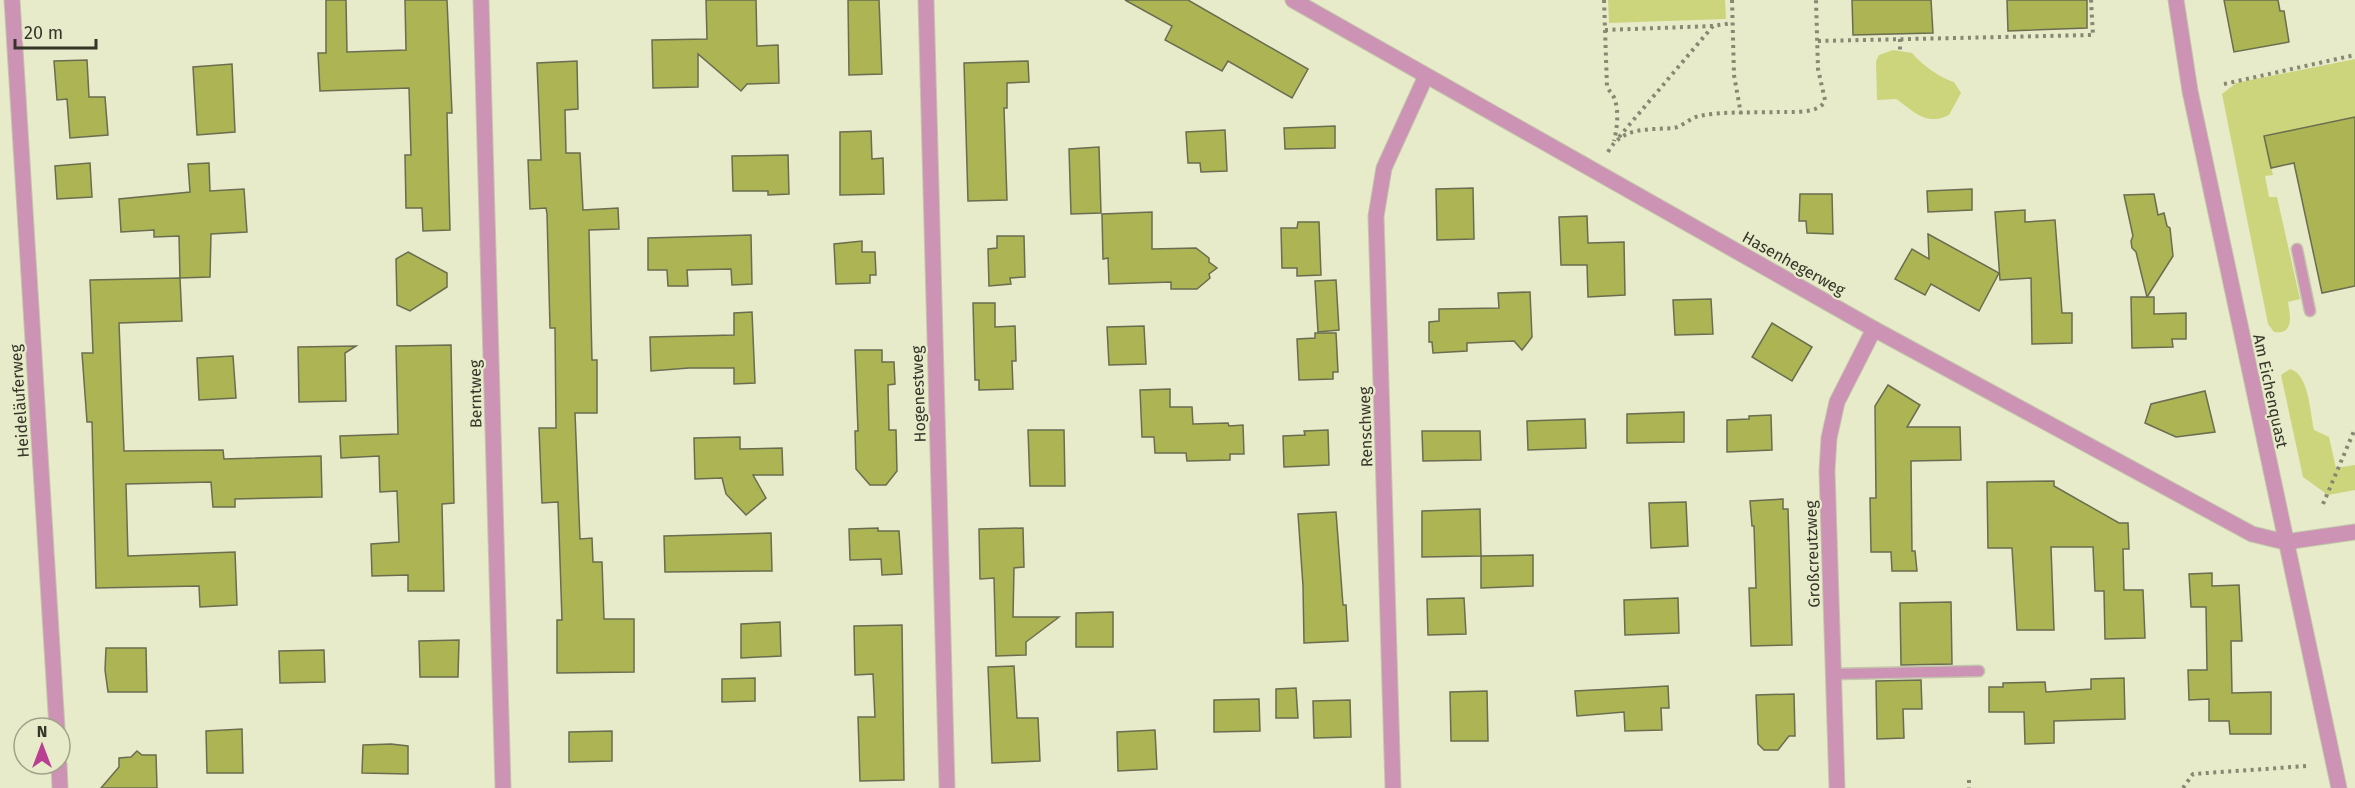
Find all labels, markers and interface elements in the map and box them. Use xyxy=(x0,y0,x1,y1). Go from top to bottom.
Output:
scale bar xyxy=(15,12,96,50)
text: 20 m xyxy=(24,22,63,44)
street label: Hasenhegerweg xyxy=(1739,227,1849,300)
street label: Am Eichenquast xyxy=(2249,332,2292,450)
street label: Heideläuferweg xyxy=(6,343,33,458)
street label: Hogenestweg xyxy=(907,345,930,443)
street label: Berntweg xyxy=(465,359,486,428)
street label: Renschweg xyxy=(1355,386,1376,468)
street label: Großcreutzweg xyxy=(1801,499,1824,608)
north arrow xyxy=(12,716,72,776)
text: N xyxy=(37,722,47,741)

